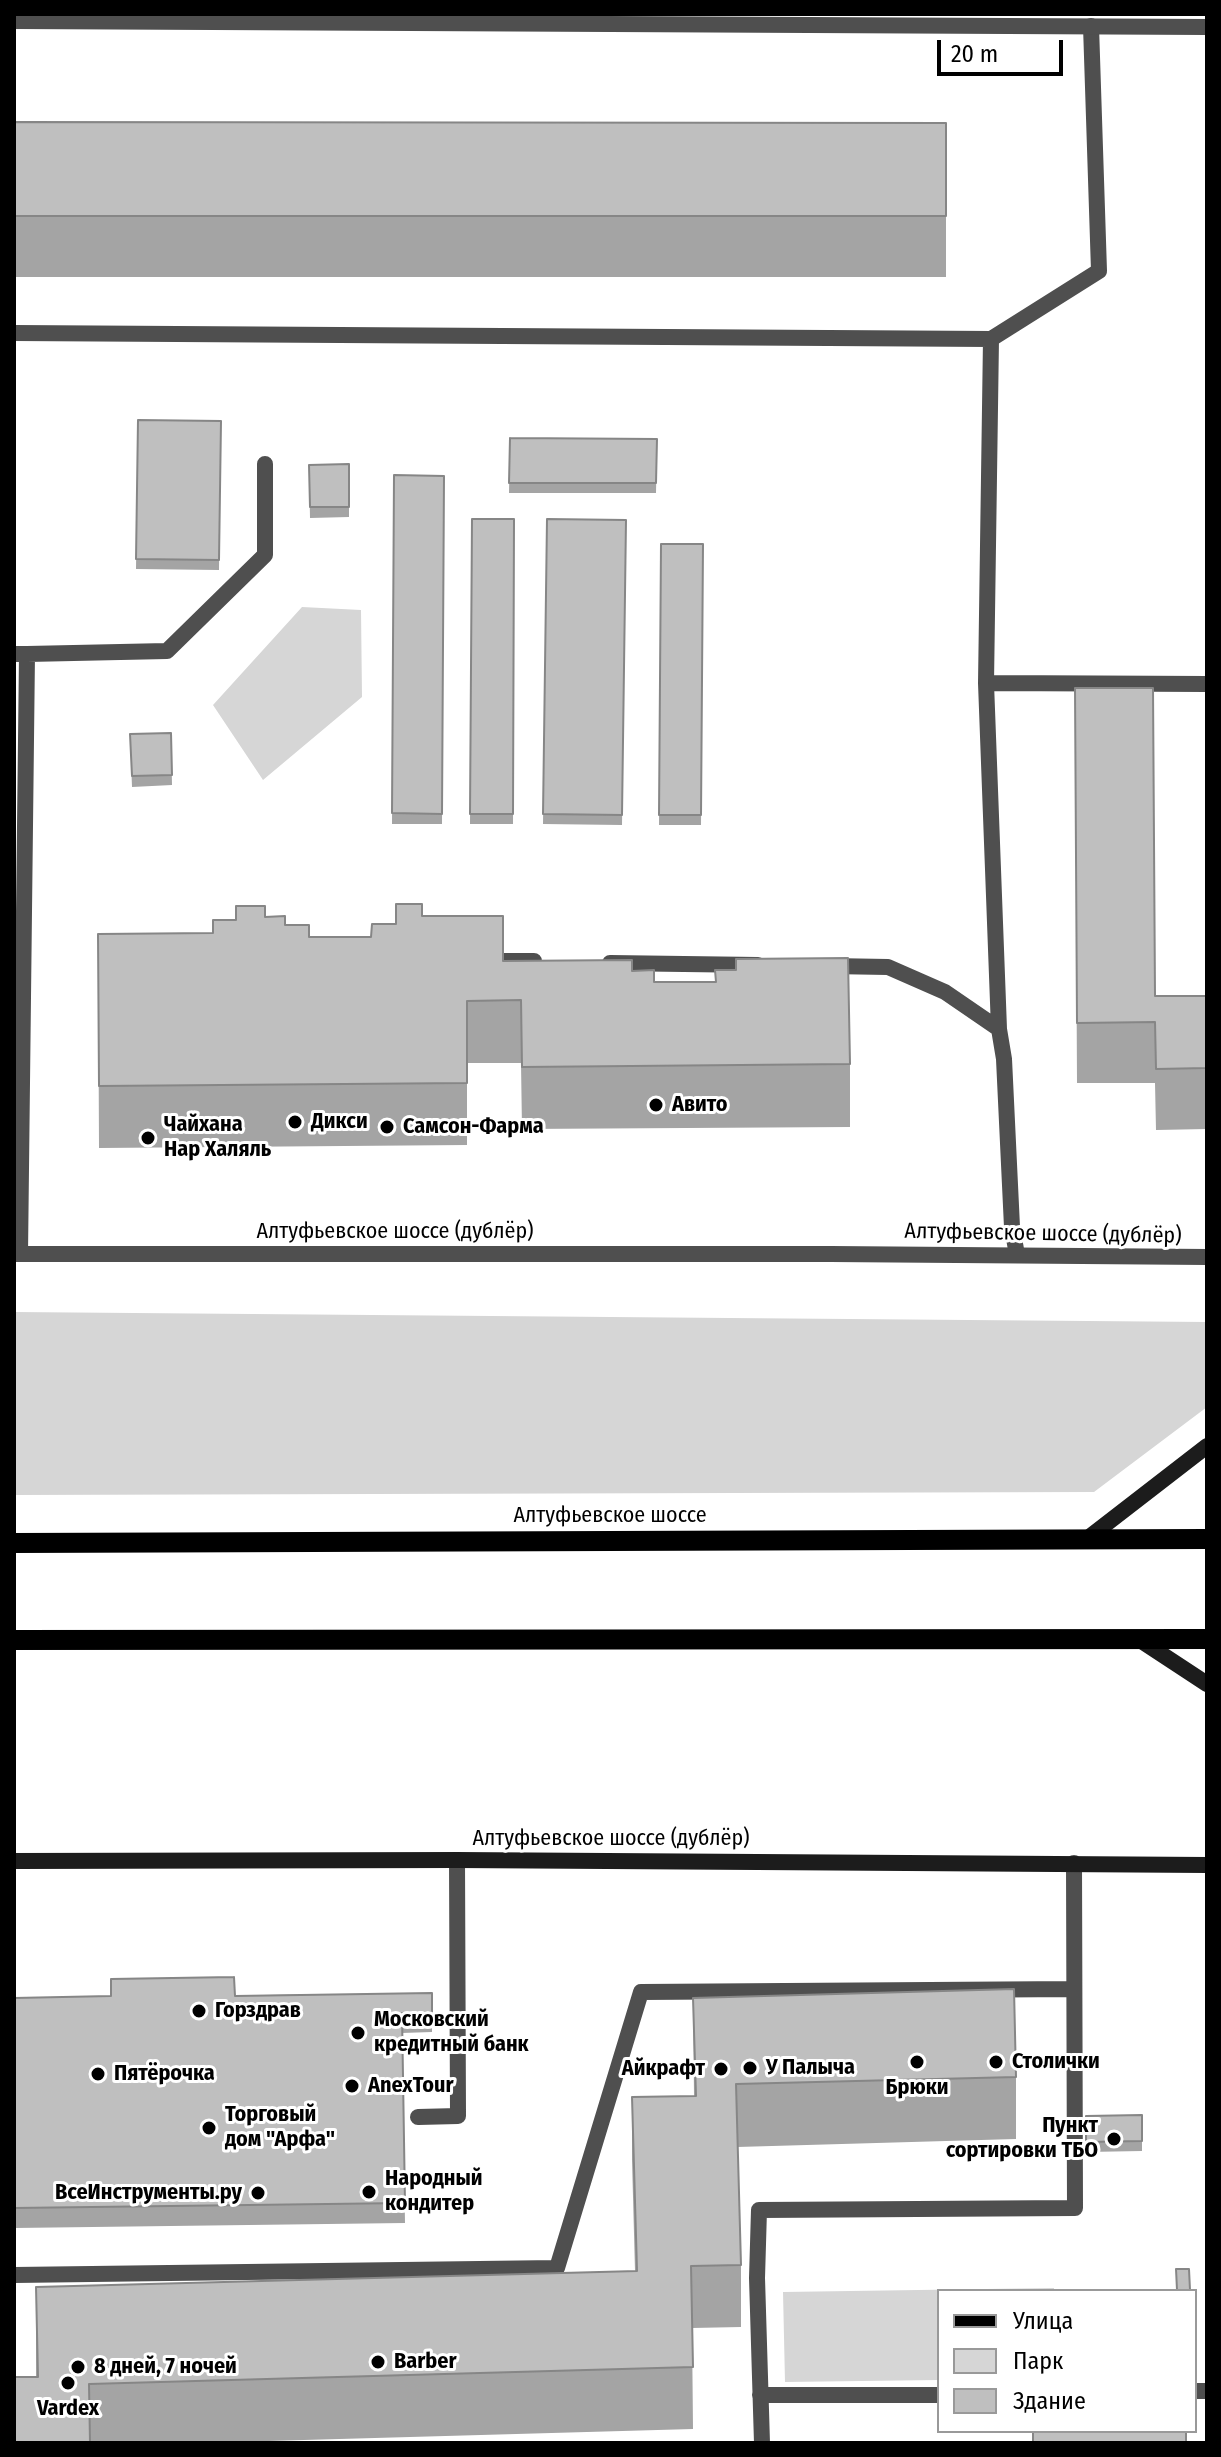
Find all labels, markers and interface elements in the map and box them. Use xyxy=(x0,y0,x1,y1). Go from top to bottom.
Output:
scale bar xyxy=(941,24,1067,74)
text: 20 m xyxy=(951,40,998,68)
place label: Авито xyxy=(672,1092,728,1118)
marker: Авито xyxy=(647,1096,665,1114)
place label: Дикси xyxy=(311,1109,368,1135)
place label: Чайхана Нар Халяль xyxy=(164,1112,271,1164)
marker: Дикси xyxy=(286,1113,304,1131)
place label: Самсон-Фарма xyxy=(403,1114,544,1140)
marker: Самсон-Фарма xyxy=(378,1118,396,1136)
marker: Чайхана Нар Халяль xyxy=(139,1129,157,1147)
street label: Алтуфьевское шоссе (дублёр) xyxy=(904,1218,1182,1250)
street label: Алтуфьевское шоссе (дублёр) xyxy=(256,1219,534,1245)
street label: Алтуфьевское шоссе xyxy=(513,1503,707,1529)
street label: Алтуфьевское шоссе (дублёр) xyxy=(472,1826,750,1852)
place label: Горздрав xyxy=(215,1998,301,2024)
marker: Горздрав xyxy=(190,2002,208,2020)
place label: Московский кредитный банк xyxy=(374,2007,529,2058)
marker: Московский кредитный банк xyxy=(349,2024,367,2042)
place label: Столички xyxy=(1012,2049,1100,2075)
marker: Брюки xyxy=(908,2053,926,2071)
marker: Столички xyxy=(987,2053,1005,2071)
place label: У Палыча xyxy=(766,2055,855,2081)
place label: Айкрафт xyxy=(622,2056,705,2082)
marker: У Палыча xyxy=(741,2059,759,2077)
marker: Айкрафт xyxy=(712,2060,730,2078)
place label: Пятёрочка xyxy=(114,2061,215,2087)
marker: Пятёрочка xyxy=(89,2065,107,2083)
place label: AnexTour xyxy=(368,2073,453,2099)
place label: Брюки xyxy=(886,2075,948,2101)
marker: AnexTour xyxy=(343,2077,361,2095)
place label: Торговый дом "Арфа" xyxy=(225,2102,335,2154)
place label: Пункт сортировки ТБО xyxy=(946,2113,1098,2164)
marker: Торговый дом "Арфа" xyxy=(200,2119,218,2137)
marker: Пункт сортировки ТБО xyxy=(1105,2130,1123,2148)
place label: Народный кондитер xyxy=(385,2166,483,2218)
place label: ВсеИнструменты.ру xyxy=(55,2180,242,2206)
marker: Народный кондитер xyxy=(360,2183,378,2201)
marker: ВсеИнструменты.ру xyxy=(249,2184,267,2202)
legend xyxy=(937,2289,1197,2433)
text: Улица xyxy=(1013,2307,1073,2335)
text: Парк xyxy=(1013,2347,1063,2375)
place label: Barber xyxy=(394,2349,456,2375)
marker: Barber xyxy=(369,2353,387,2371)
place label: 8 дней, 7 ночей xyxy=(94,2354,237,2380)
marker: 8 дней, 7 ночей xyxy=(69,2358,87,2376)
marker: Vardex xyxy=(59,2374,77,2392)
text: Здание xyxy=(1013,2387,1086,2415)
place label: Vardex xyxy=(37,2396,99,2422)

